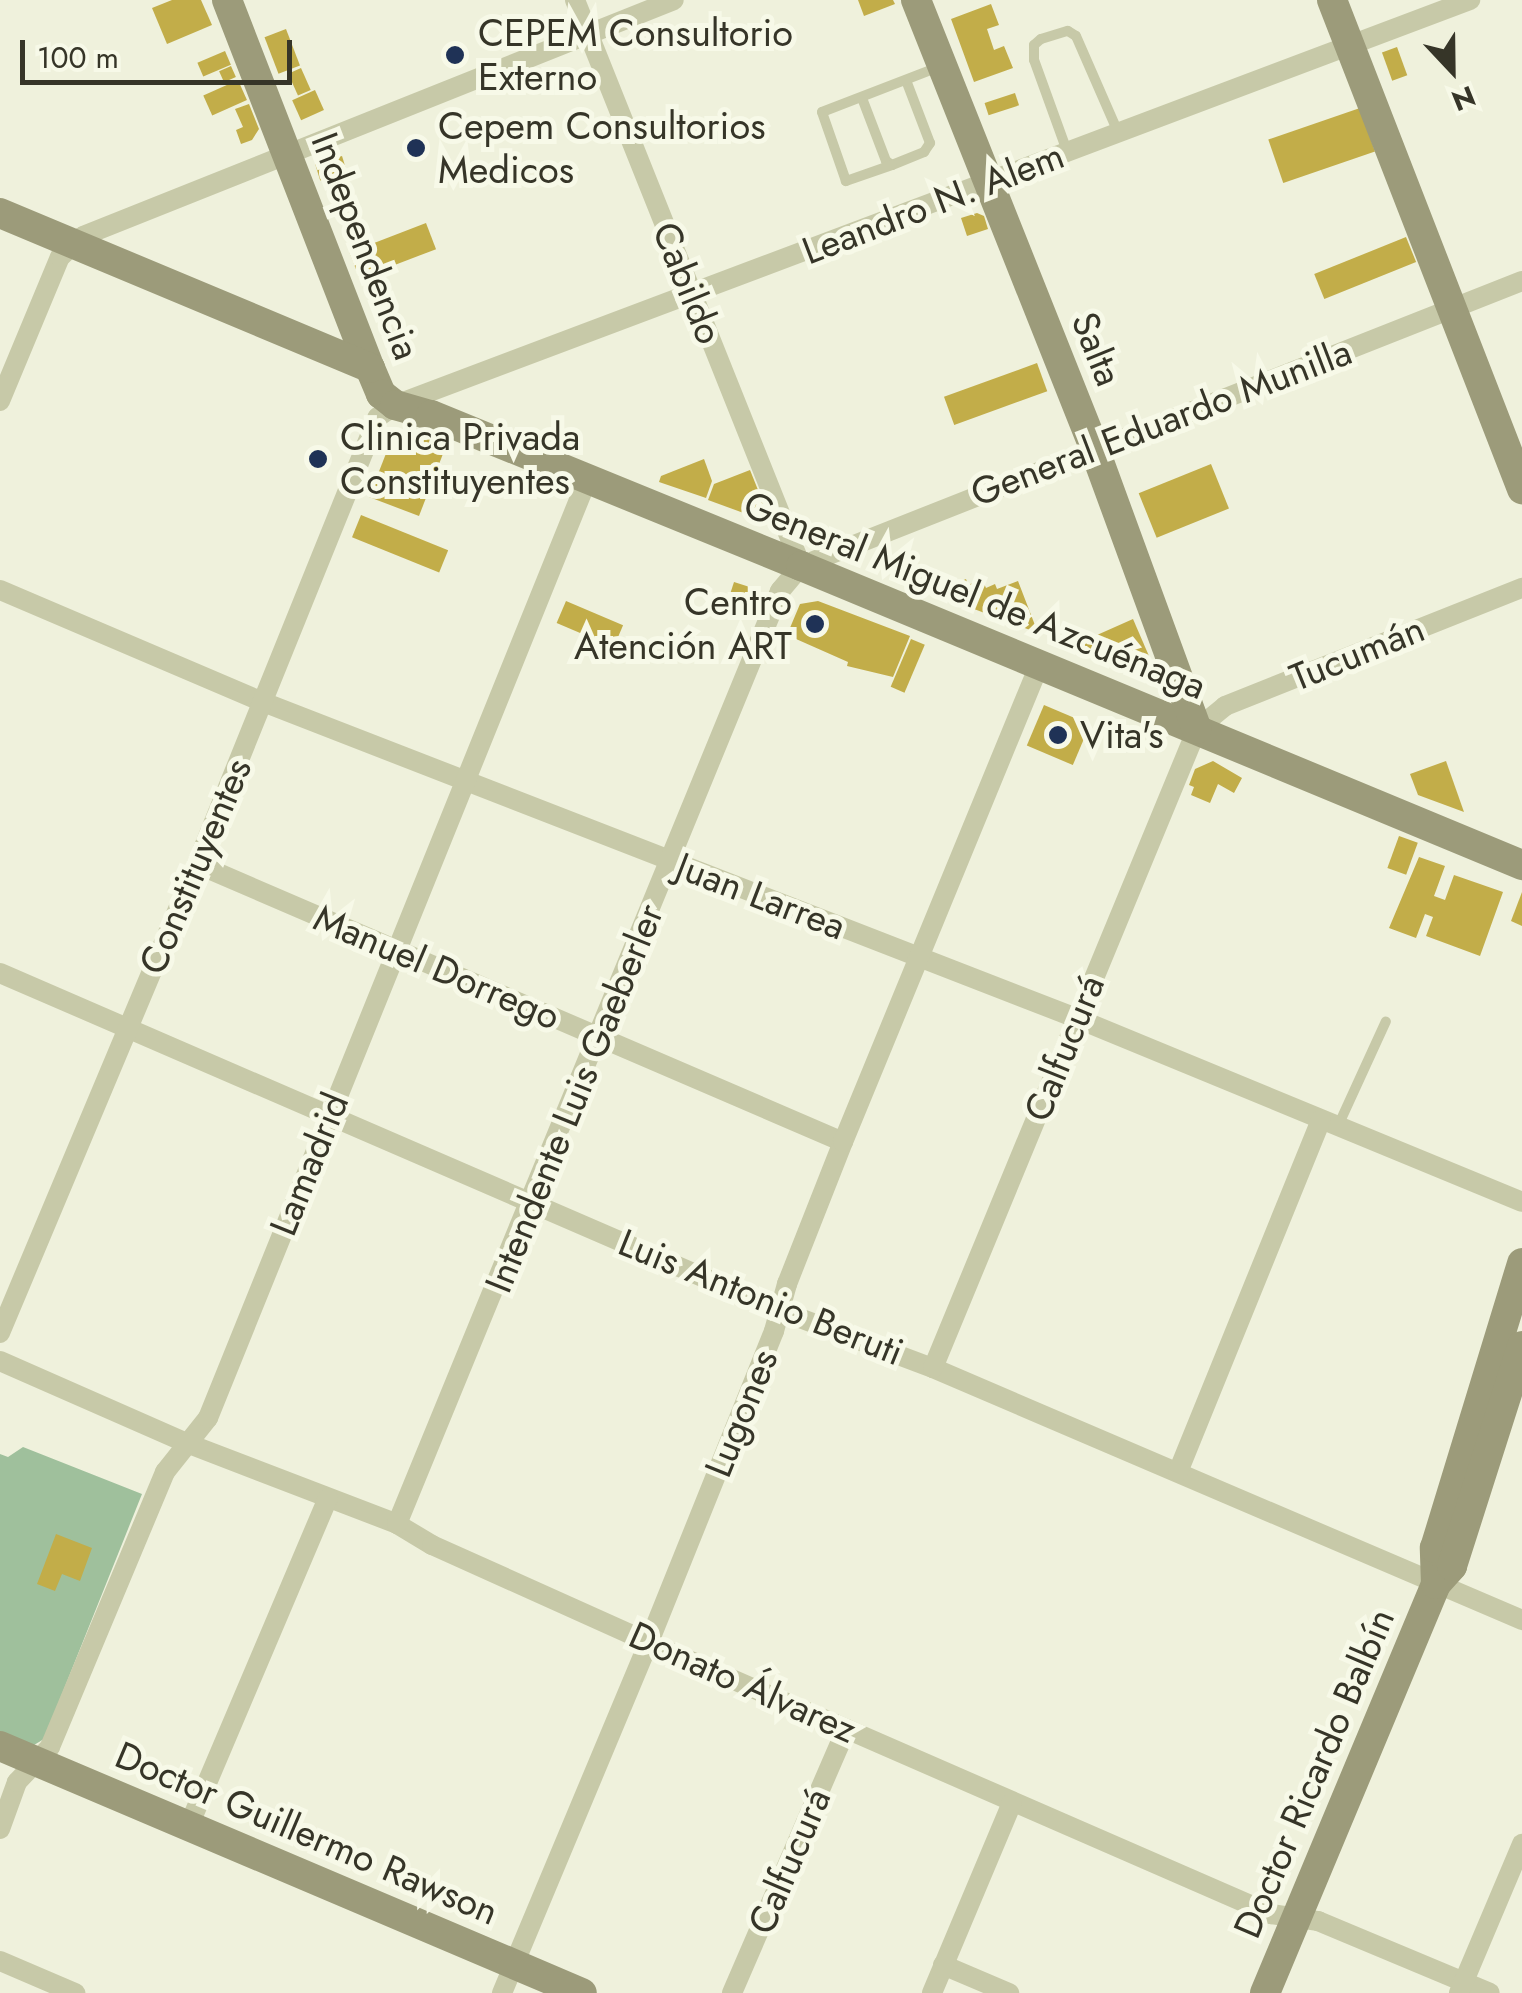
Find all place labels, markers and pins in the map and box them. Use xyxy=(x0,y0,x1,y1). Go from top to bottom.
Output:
place label: CEPEM Consultorio Externo xyxy=(478,10,793,100)
marker: CEPEM Consultorio Externo xyxy=(442,42,468,68)
place label: Cepem Consultorios Medicos xyxy=(438,103,765,192)
marker: Cepem Consultorios Medicos xyxy=(403,135,429,161)
place label: Clinica Privada Constituyentes xyxy=(340,414,580,504)
marker: Clinica Privada Constituyentes xyxy=(305,446,331,472)
place label: Centro Atención ART xyxy=(574,579,792,668)
marker: Centro Atención ART xyxy=(802,611,828,637)
place label: Vita's xyxy=(1080,712,1164,758)
marker: Vita's xyxy=(1045,722,1071,748)

